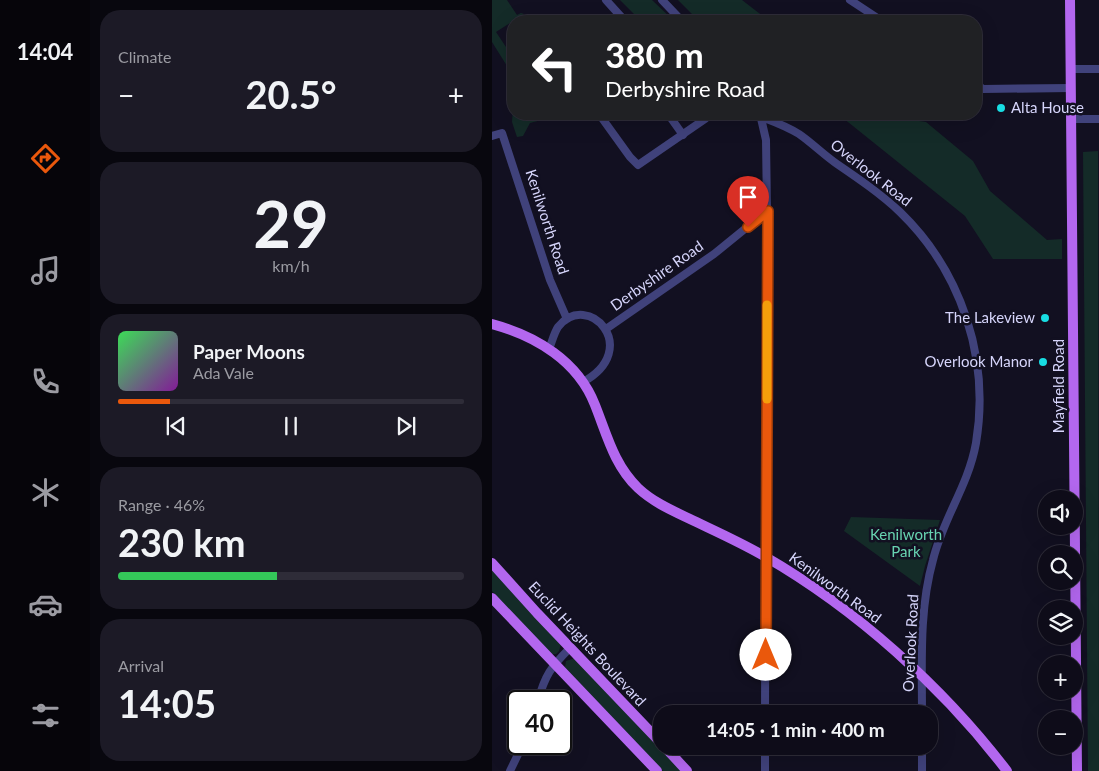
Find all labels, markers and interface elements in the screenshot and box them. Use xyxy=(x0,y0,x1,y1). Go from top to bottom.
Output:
text: 380 m xyxy=(605,33,704,75)
icon: left xyxy=(522,35,587,100)
text: 14:04 xyxy=(17,38,73,65)
text: Climate xyxy=(118,47,171,66)
text: 20.5° xyxy=(246,71,336,117)
text: Derbyshire Road xyxy=(605,75,765,102)
text: − xyxy=(118,78,134,112)
text: + xyxy=(448,78,464,112)
place label: Alta House xyxy=(1011,98,1084,116)
marker: Alta House xyxy=(995,102,1007,114)
street label: Overlook Road xyxy=(827,135,916,210)
icon: directions xyxy=(28,141,63,176)
street label: Kenilworth Road xyxy=(523,167,573,276)
pin xyxy=(727,176,769,227)
icon: arrive xyxy=(734,183,762,211)
text: 29 xyxy=(253,184,329,262)
street label: Derbyshire Road xyxy=(607,237,706,314)
icon: music xyxy=(28,253,63,288)
text: km/h xyxy=(272,256,310,275)
place label: The Lakeview xyxy=(945,308,1035,326)
marker: The Lakeview xyxy=(1039,312,1051,324)
street label: Mayfield Road xyxy=(1049,339,1067,433)
text: Paper Moons xyxy=(193,340,305,363)
place label: Overlook Manor xyxy=(925,352,1034,370)
marker: Overlook Manor xyxy=(1037,356,1049,368)
text: Ada Vale xyxy=(193,363,254,382)
icon: phone xyxy=(28,364,63,399)
icon: previous xyxy=(162,412,190,440)
icon: pause xyxy=(277,412,305,440)
icon: next xyxy=(392,412,420,440)
icon: climate xyxy=(28,475,63,510)
map controls xyxy=(1038,490,1083,755)
button: sound xyxy=(1038,490,1083,535)
text: Range · 46% xyxy=(118,495,205,514)
text: 230 km xyxy=(118,519,246,565)
park label: Kenilworth Park xyxy=(870,525,942,560)
button: search xyxy=(1038,545,1083,590)
street label: Kenilworth Road xyxy=(786,548,885,627)
street label: Euclid Heights Boulevard xyxy=(525,577,650,709)
icon: car xyxy=(28,587,63,622)
street label: Overlook Road xyxy=(898,593,922,692)
button: layers xyxy=(1038,600,1083,645)
position arrow xyxy=(739,628,791,680)
button: + xyxy=(1038,655,1083,700)
text: Arrival xyxy=(118,656,164,675)
text: 14:05 xyxy=(118,680,216,726)
speed limit sign: 40 xyxy=(507,690,572,755)
icon: filters xyxy=(28,698,63,733)
button: − xyxy=(1038,710,1083,755)
text: 14:05 · 1 min · 400 m xyxy=(706,718,885,741)

